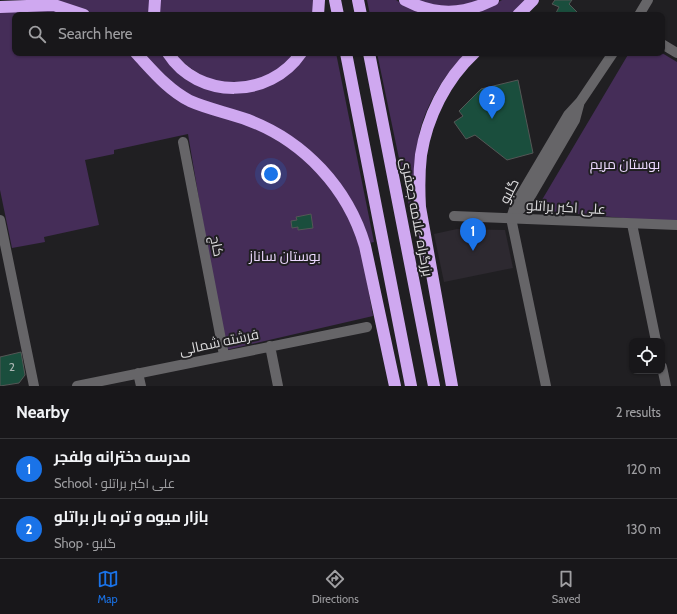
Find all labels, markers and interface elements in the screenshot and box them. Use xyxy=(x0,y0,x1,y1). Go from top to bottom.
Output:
search box xyxy=(12,12,665,56)
icon: search xyxy=(26,23,48,45)
text: Search here xyxy=(58,25,133,43)
pin: 2 xyxy=(479,86,505,119)
park label: بوستان مریم xyxy=(590,155,660,174)
street label: بزرگراه علامه جعفری xyxy=(397,156,437,278)
your location xyxy=(261,164,281,184)
street label: گلبو xyxy=(495,175,523,207)
street label: علی اکبر براتلو xyxy=(526,196,606,218)
pin: 1 xyxy=(460,218,486,251)
street label: کاج xyxy=(206,234,228,258)
park label: بوستان ساناز xyxy=(248,247,321,265)
street label: فرشته شمالی xyxy=(177,325,261,359)
map controls xyxy=(629,338,665,374)
button: locate xyxy=(629,338,665,374)
house number: 2 xyxy=(9,359,15,374)
text: Nearby xyxy=(16,402,69,422)
text: 2 results xyxy=(616,404,661,420)
text: مدرسه دخترانه ولفجر xyxy=(54,448,191,466)
text: 1 xyxy=(27,461,31,477)
text: 120 m xyxy=(627,461,661,477)
text: School · علی اکبر براتلو xyxy=(54,475,175,491)
text: بازار میوه و تره بار براتلو xyxy=(54,508,208,526)
text: 2 xyxy=(26,521,32,537)
text: 130 m xyxy=(626,521,661,537)
text: Shop · گلبو xyxy=(54,535,116,551)
tab: Map xyxy=(97,568,119,606)
tab: Directions xyxy=(312,568,359,606)
tab: Saved xyxy=(552,568,580,606)

